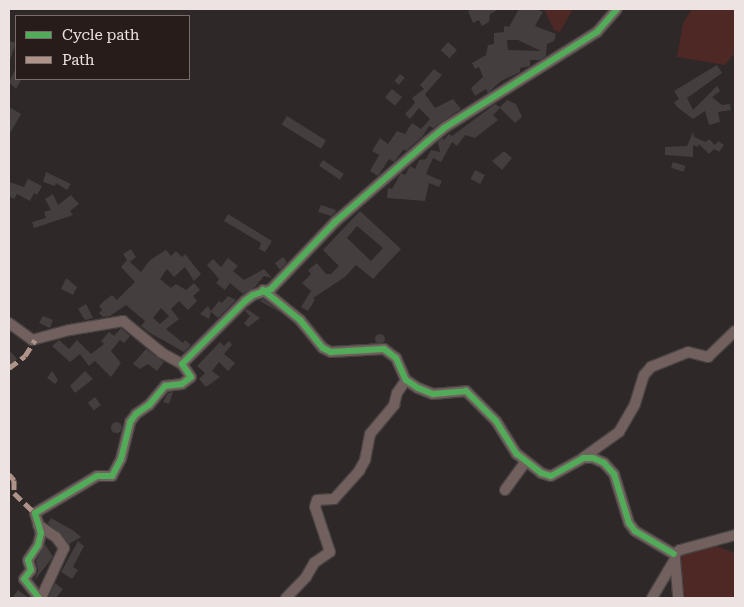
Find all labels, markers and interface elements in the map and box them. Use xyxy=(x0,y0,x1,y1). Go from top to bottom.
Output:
legend xyxy=(15,15,190,80)
text: Cycle path xyxy=(62,26,139,44)
text: Path xyxy=(62,51,95,69)

